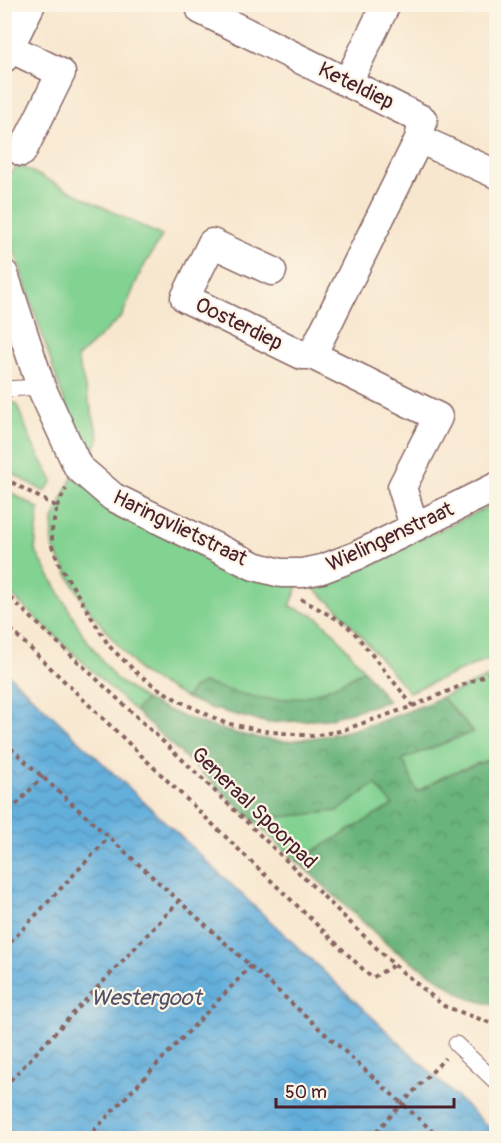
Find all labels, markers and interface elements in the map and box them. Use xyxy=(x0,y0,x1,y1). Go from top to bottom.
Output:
street label: Keteldiep xyxy=(314,56,398,116)
street label: Oosterdiep xyxy=(191,291,287,357)
street label: Haringvlietstraat xyxy=(108,484,252,572)
street label: Wielingenstraat xyxy=(322,496,458,578)
street label: Generaal Spoorpad xyxy=(185,741,323,875)
water label: Westergoot xyxy=(91,984,203,1012)
scale bar xyxy=(276,1071,454,1109)
text: 50 m xyxy=(285,1081,327,1104)

